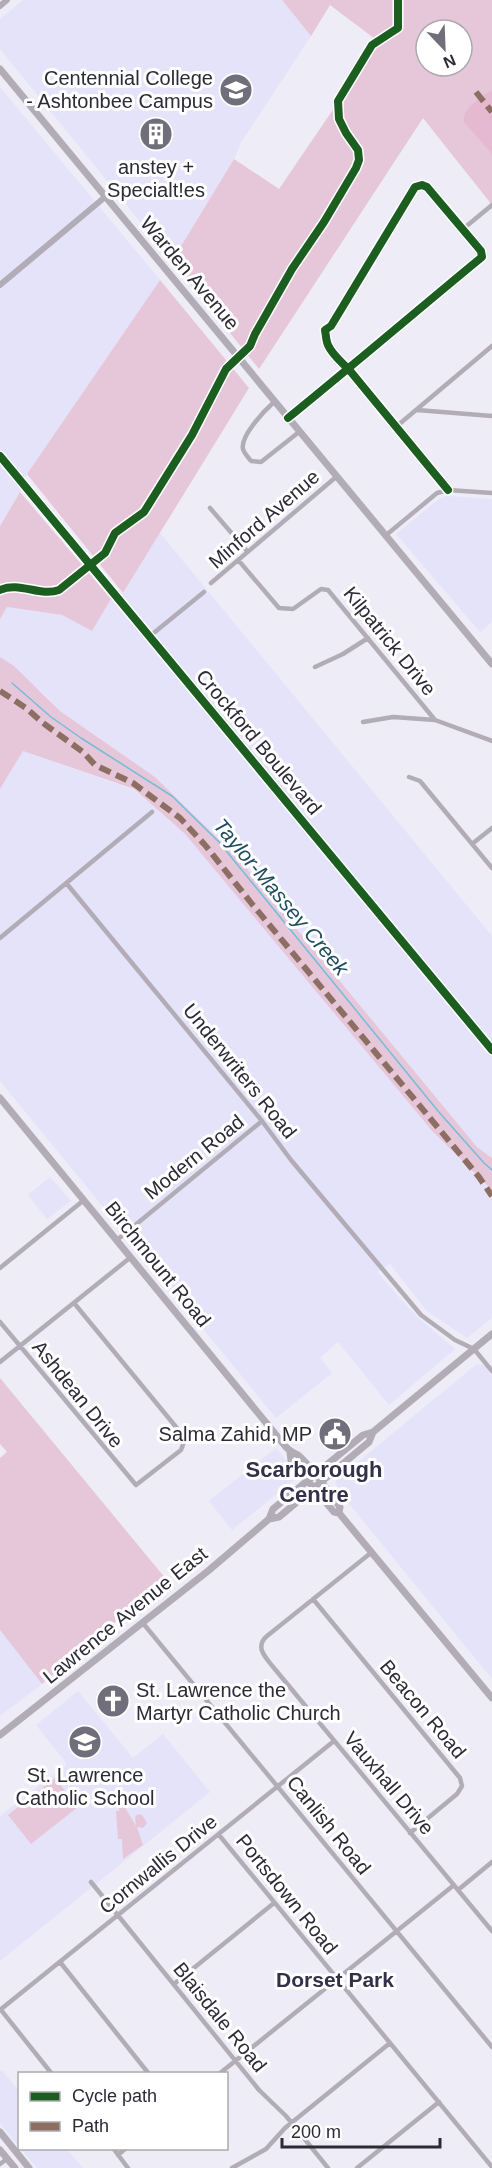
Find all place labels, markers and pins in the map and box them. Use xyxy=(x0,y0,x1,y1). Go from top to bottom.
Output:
place label: Centennial College - Ashtonbee Campus xyxy=(26,67,213,112)
school or university icon: Centennial College - Ashtonbee Campus xyxy=(218,72,254,108)
building icon: anstey + Specialt!es xyxy=(138,116,174,152)
place label: anstey + Specialt!es xyxy=(107,156,205,201)
public building icon: Salma Zahid, MP xyxy=(317,1416,353,1452)
place label: Salma Zahid, MP xyxy=(159,1423,312,1445)
place label: St. Lawrence the Martyr Catholic Church xyxy=(136,1679,341,1724)
church icon: St. Lawrence the Martyr Catholic Church xyxy=(95,1683,131,1719)
school or university icon: St. Lawrence Catholic School xyxy=(67,1724,103,1760)
place label: St. Lawrence Catholic School xyxy=(16,1764,154,1809)

